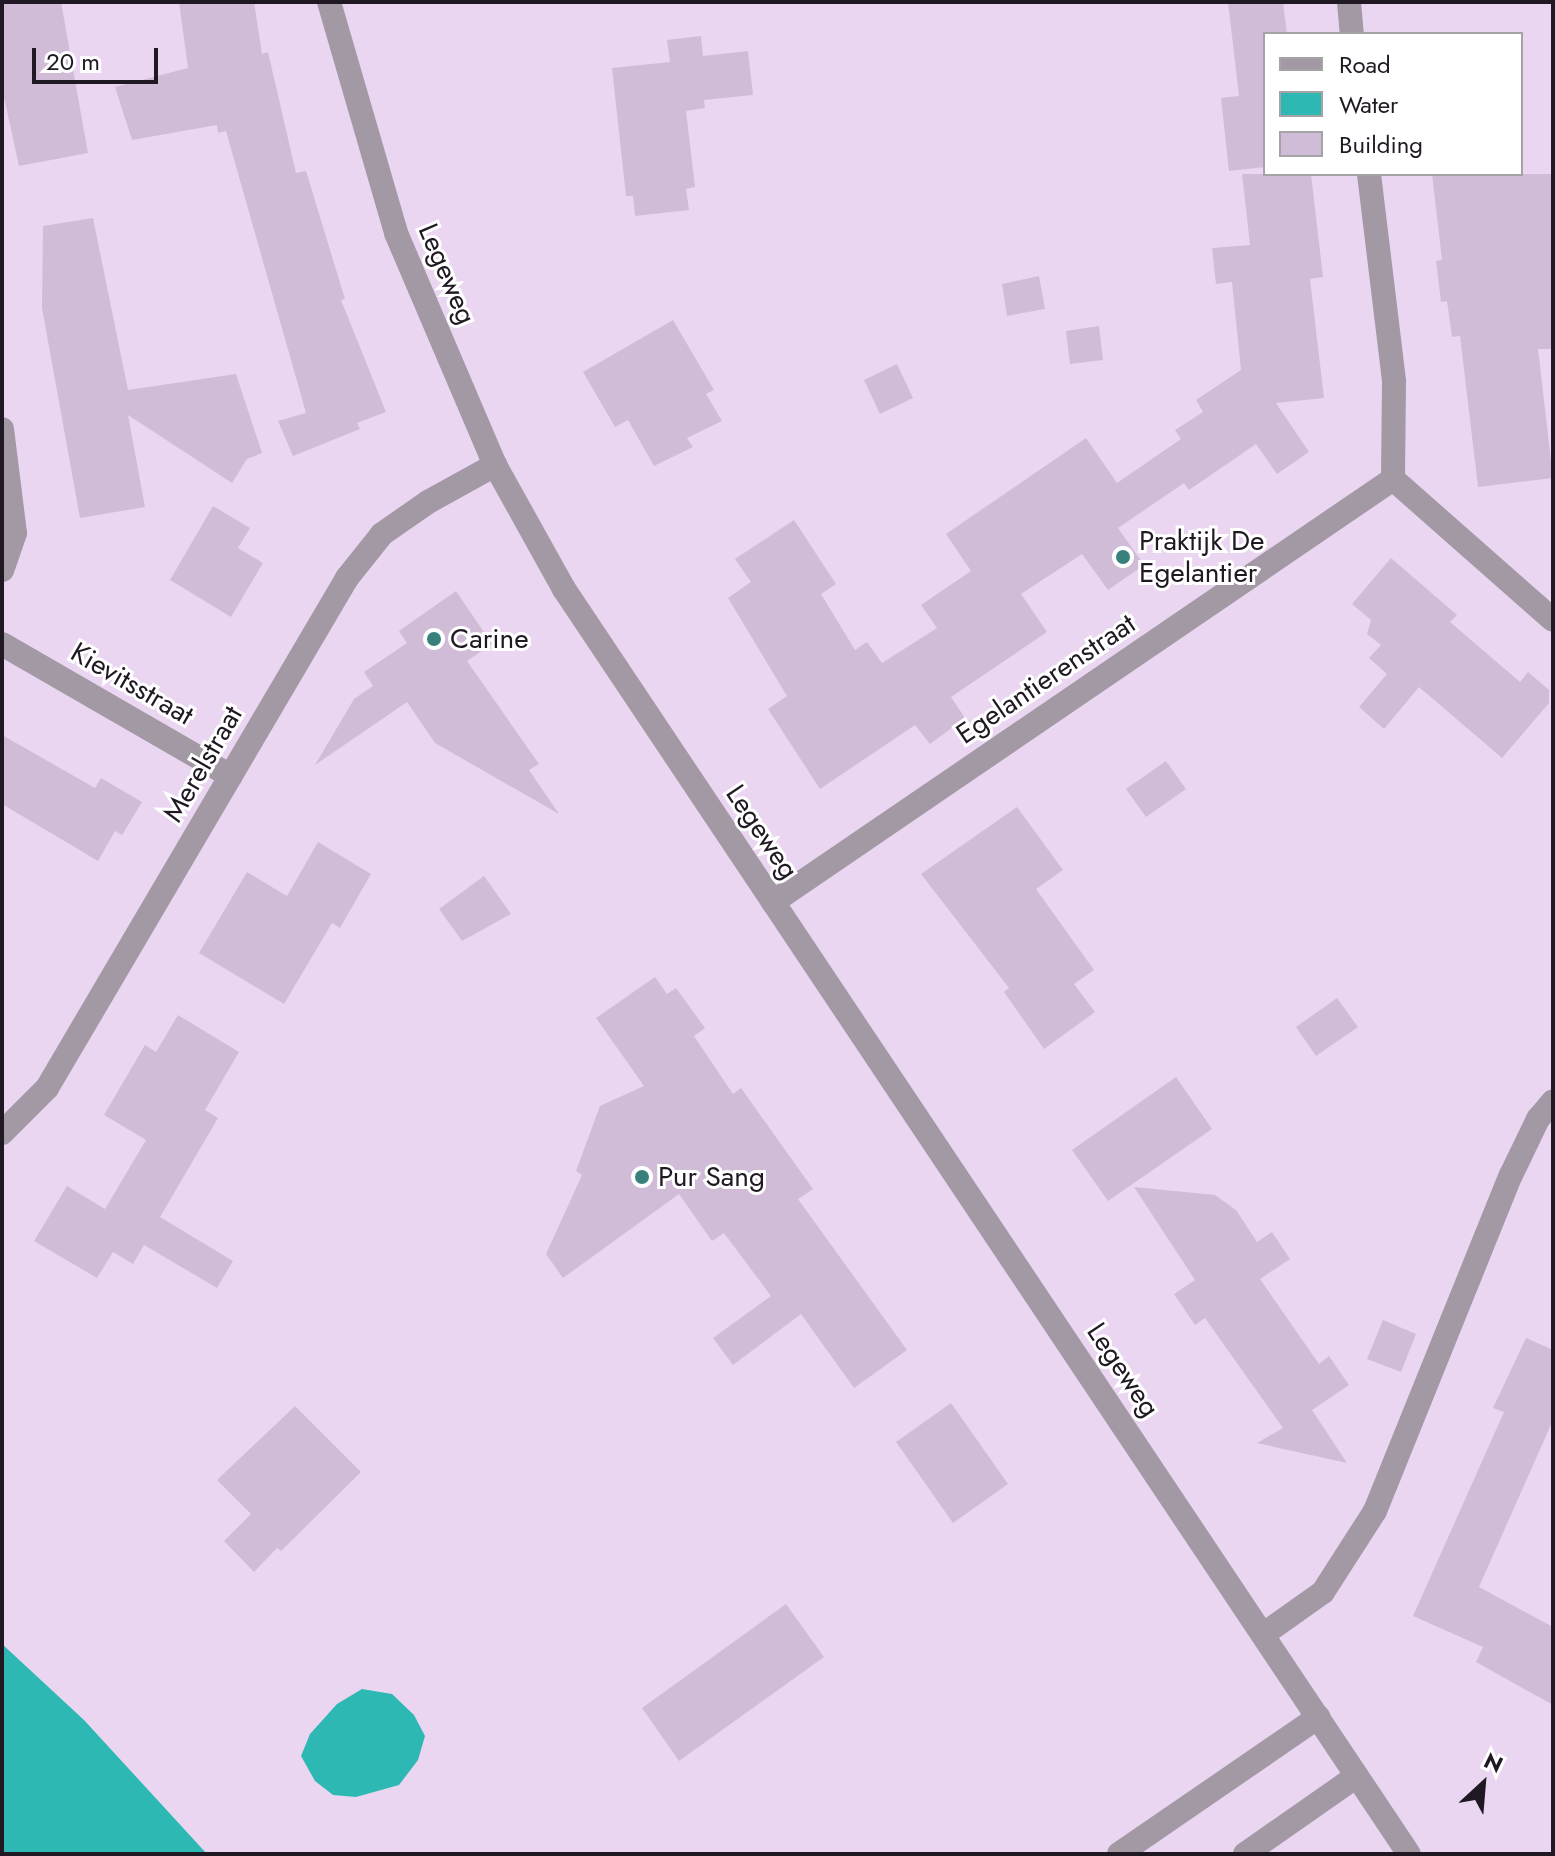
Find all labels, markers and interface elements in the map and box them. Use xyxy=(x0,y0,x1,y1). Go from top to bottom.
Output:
scale bar xyxy=(36,32,162,82)
legend xyxy=(1263,32,1523,176)
text: 20 m xyxy=(46,44,100,79)
text: Road xyxy=(1339,47,1391,82)
text: Water xyxy=(1339,87,1398,122)
text: Building xyxy=(1339,127,1423,162)
street label: Legeweg xyxy=(411,219,483,329)
place label: Praktijk De Egelantier xyxy=(1139,524,1264,590)
marker: Praktijk De Egelantier xyxy=(1114,548,1132,566)
street label: Egelantierenstraat xyxy=(950,607,1142,751)
place label: Carine xyxy=(450,622,529,656)
marker: Carine xyxy=(425,630,443,648)
street label: Kievitsstraat xyxy=(65,635,199,733)
street label: Merelstraat xyxy=(156,700,250,828)
street label: Legeweg xyxy=(718,779,806,885)
place label: Pur Sang xyxy=(658,1160,765,1194)
marker: Pur Sang xyxy=(633,1168,651,1186)
street label: Legeweg xyxy=(1079,1317,1167,1423)
north arrow xyxy=(1443,1744,1523,1824)
text: N xyxy=(1479,1744,1508,1781)

